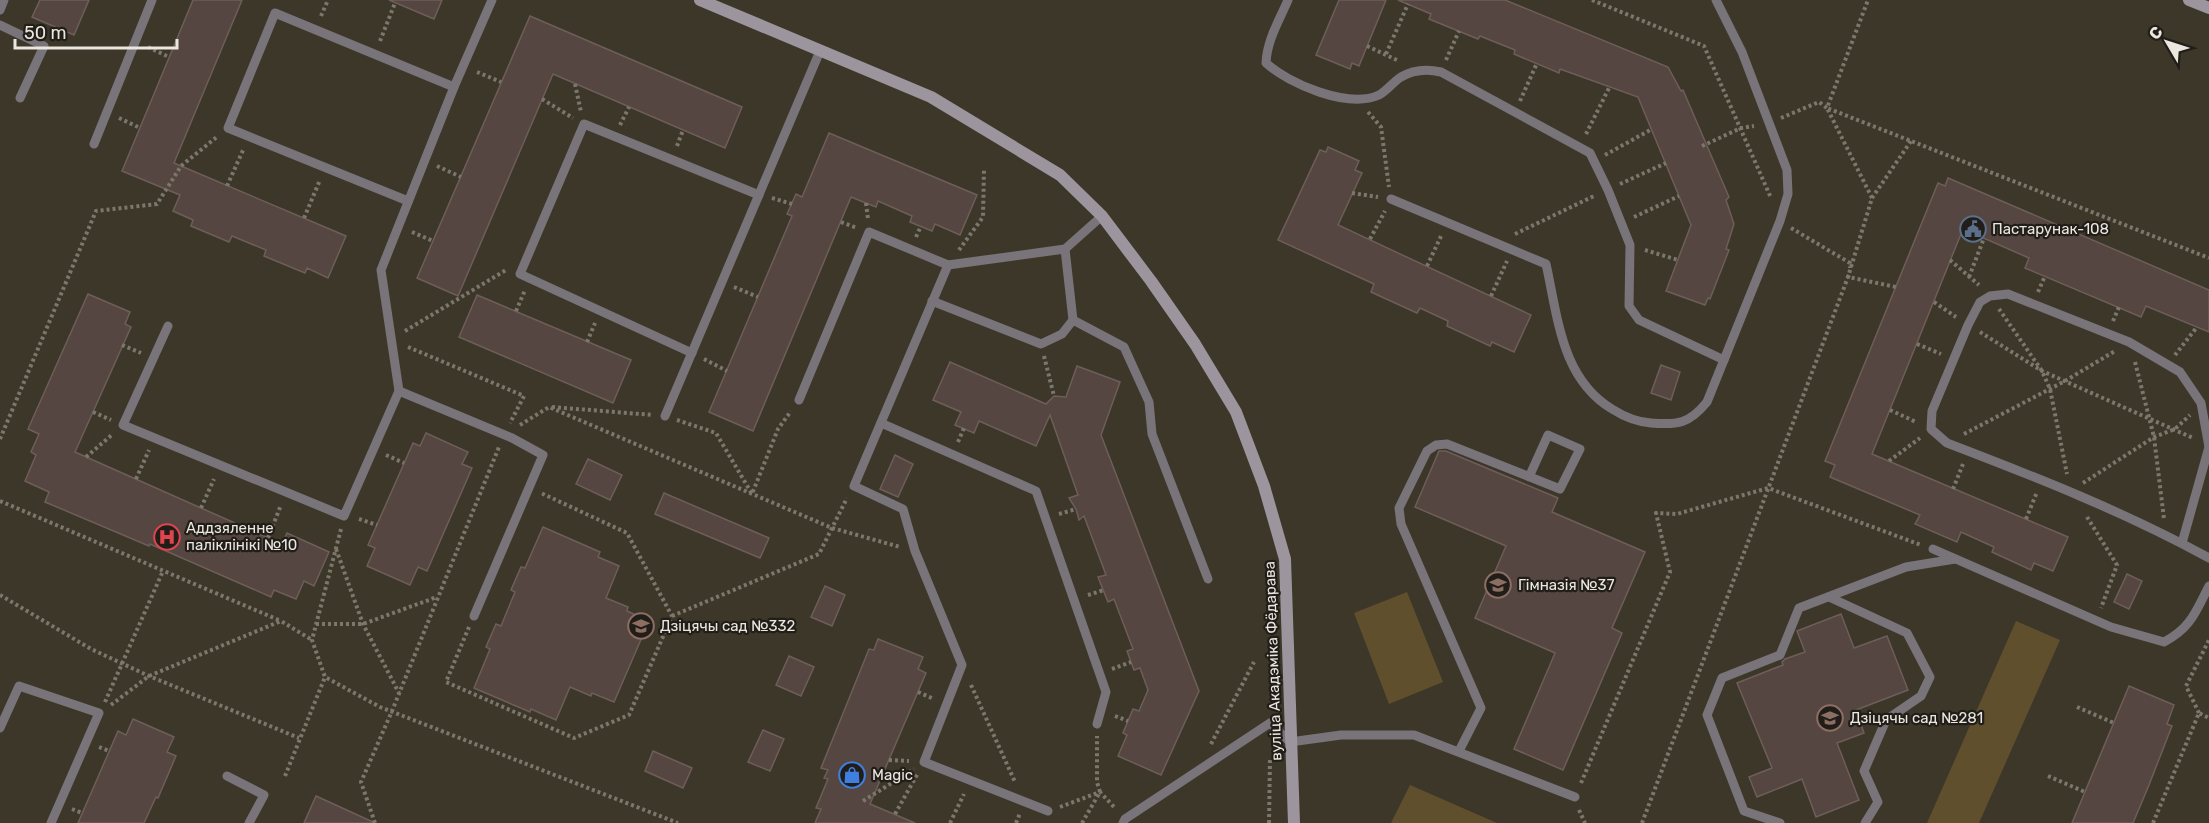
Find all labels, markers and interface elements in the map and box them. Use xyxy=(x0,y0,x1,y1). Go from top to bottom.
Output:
scale bar xyxy=(15,12,177,50)
north arrow xyxy=(2137,12,2197,72)
text: 50 m xyxy=(24,22,67,44)
text: С xyxy=(2145,23,2167,43)
public building icon: Пастарунак-108 xyxy=(1958,214,1988,244)
place label: Пастарунак-108 xyxy=(1992,220,2109,238)
place label: Аддзяленне паліклінікі №10 xyxy=(186,519,297,554)
hospital icon: Аддзяленне паліклінікі №10 xyxy=(152,522,182,552)
street label: вуліца Акадэміка Фёдарава xyxy=(1261,561,1285,761)
school or university icon: Гімназія №37 xyxy=(1483,570,1513,600)
place label: Гімназія №37 xyxy=(1518,576,1615,594)
school or university icon: Дзіцячы сад №332 xyxy=(626,611,656,641)
place label: Дзіцячы сад №332 xyxy=(660,617,796,635)
school or university icon: Дзіцячы сад №281 xyxy=(1815,703,1845,733)
place label: Дзіцячы сад №281 xyxy=(1850,709,1983,727)
shop icon: Magic xyxy=(837,760,867,790)
place label: Magic xyxy=(872,766,913,784)

